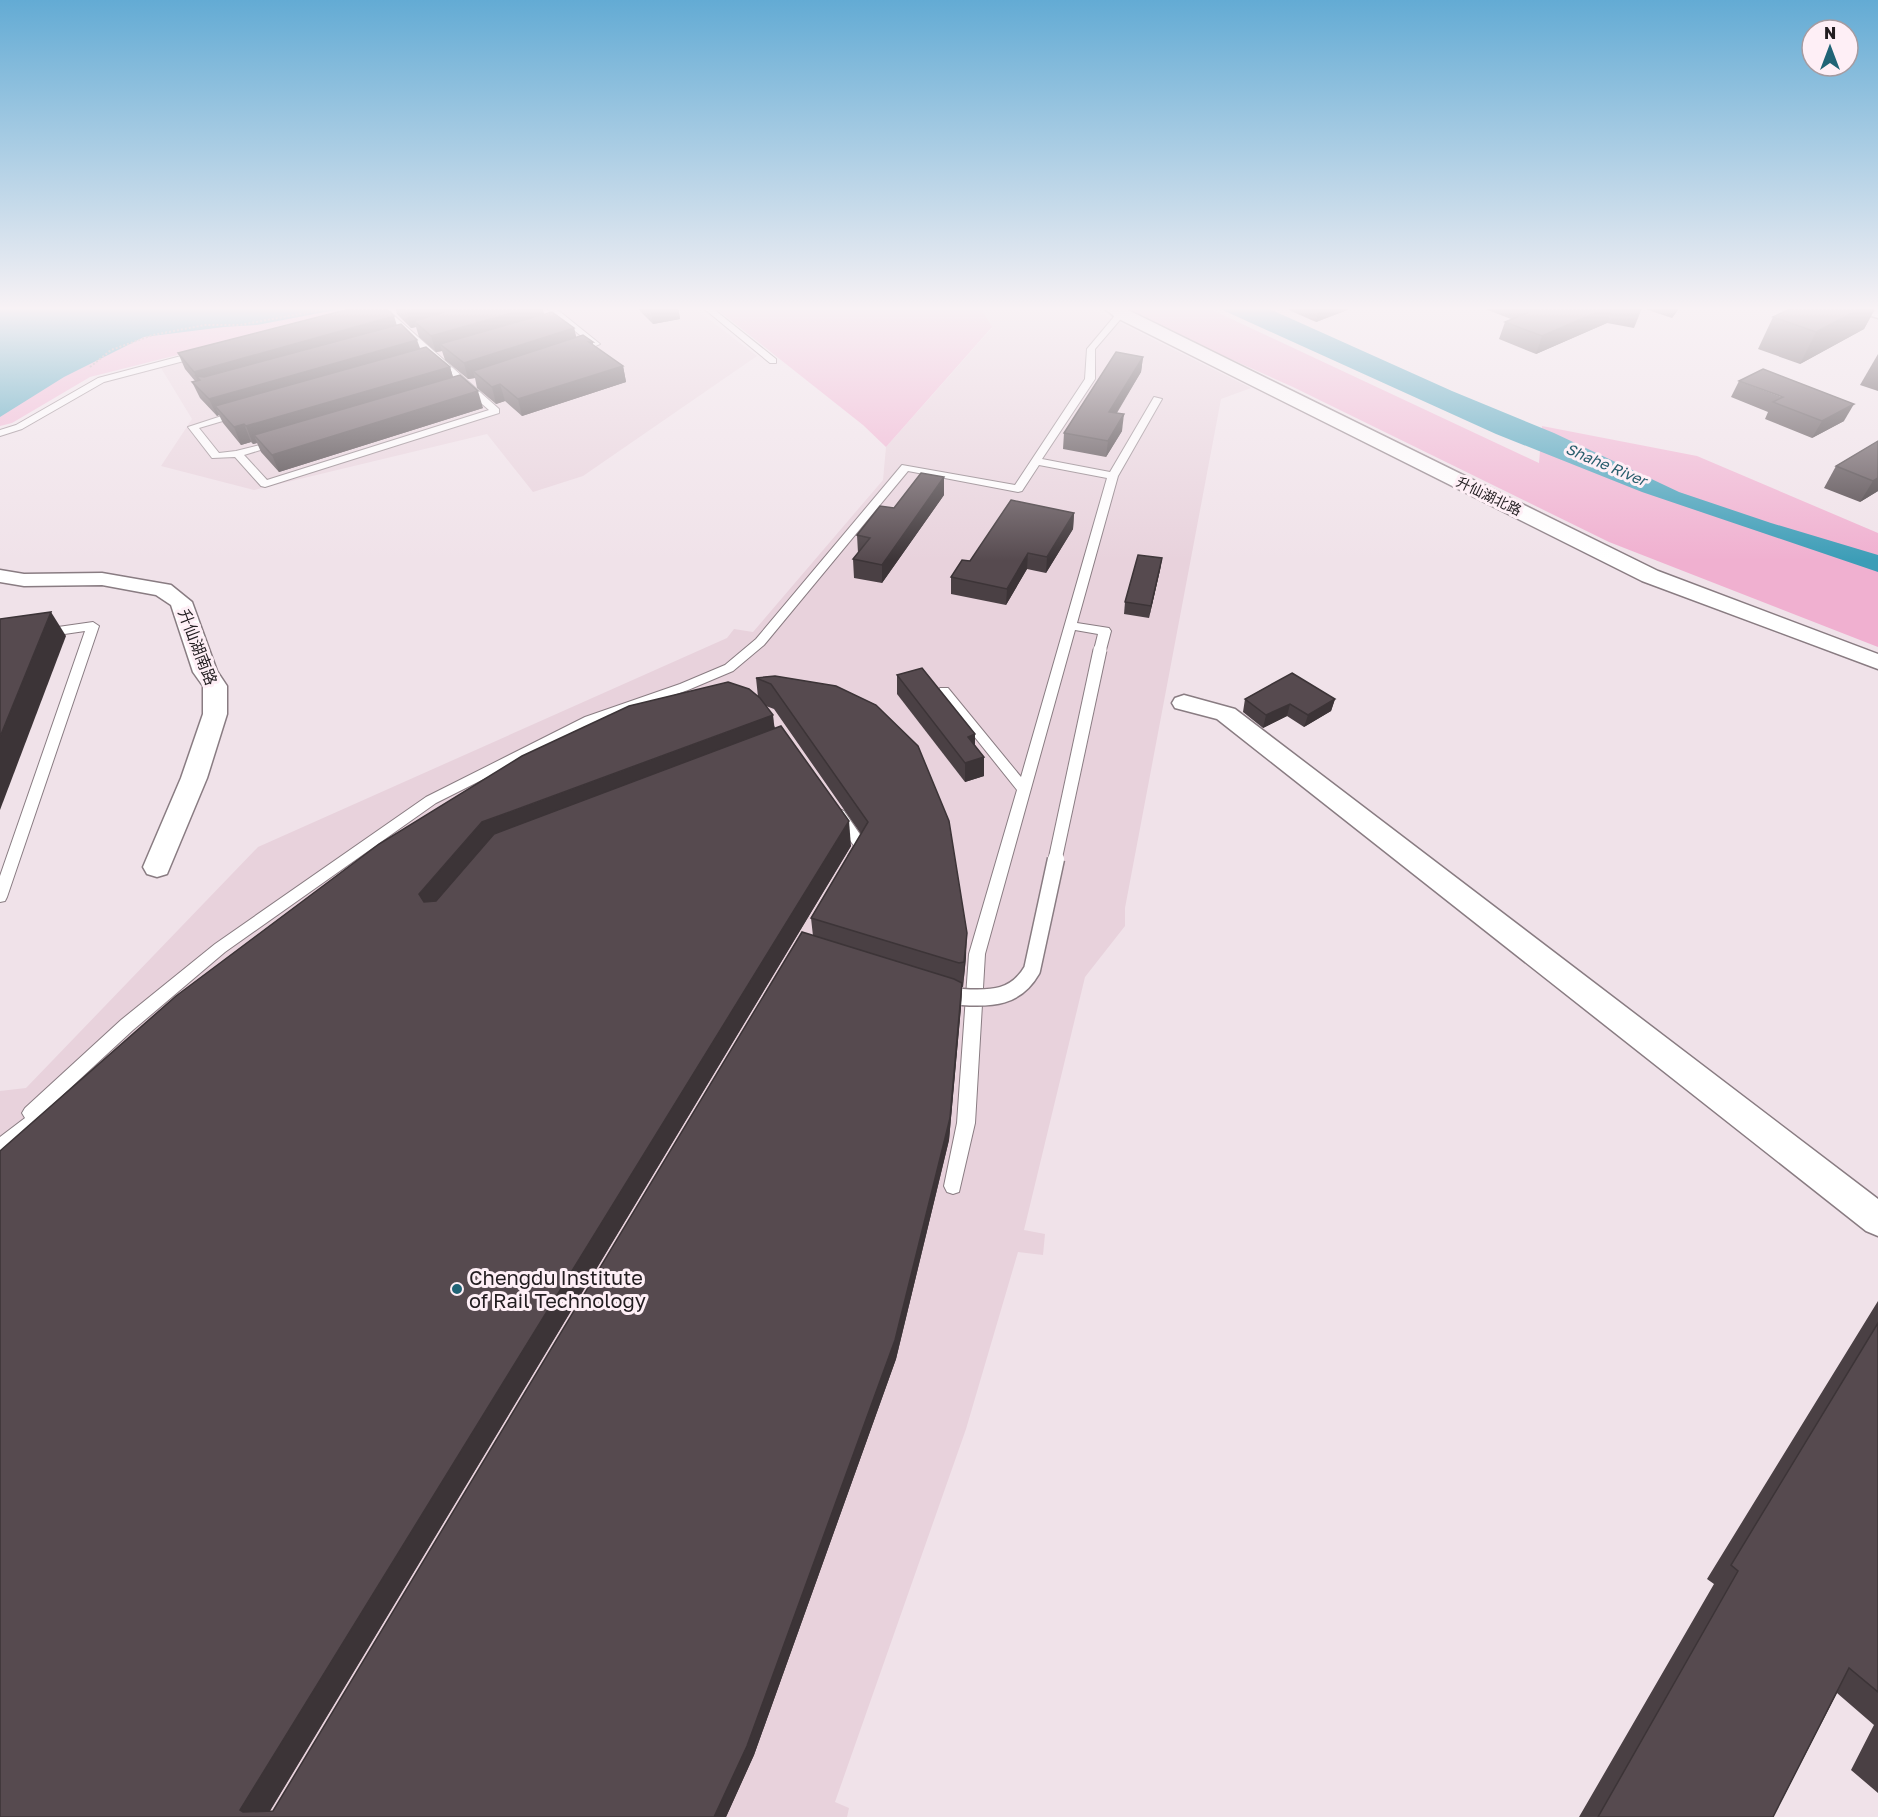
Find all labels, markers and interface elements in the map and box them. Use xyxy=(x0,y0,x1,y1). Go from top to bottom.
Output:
north arrow xyxy=(1800,18,1860,78)
text: N xyxy=(1824,23,1836,43)
water label: Shahe River xyxy=(1563,439,1651,490)
street label: 升仙湖北路 xyxy=(1454,473,1524,519)
street label: 升仙湖南路 xyxy=(174,606,222,688)
place label: Chengdu Institute of Rail Technology xyxy=(469,1265,646,1312)
marker: Chengdu Institute of Rail Technology xyxy=(450,1282,464,1296)

